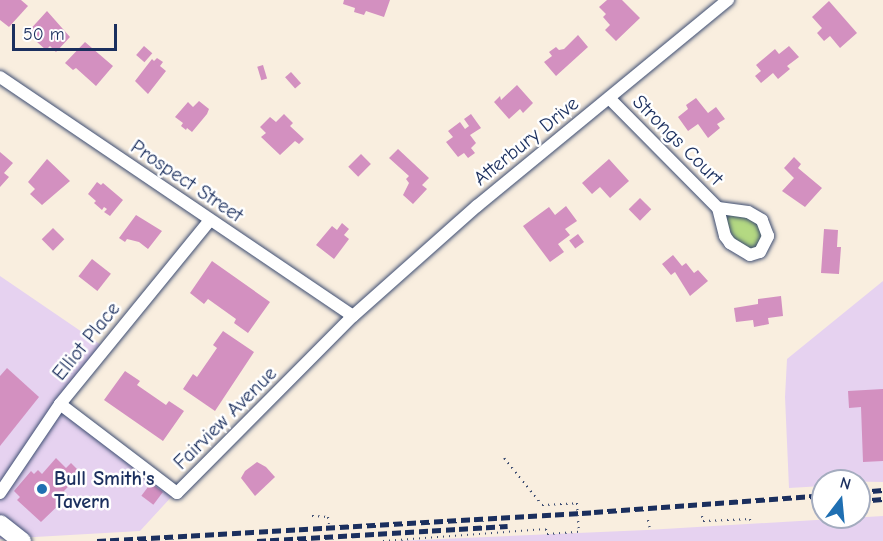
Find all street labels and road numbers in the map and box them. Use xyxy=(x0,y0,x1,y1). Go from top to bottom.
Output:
street label: Strongs Court xyxy=(628,90,728,190)
street label: Atterbury Drive xyxy=(469,91,583,191)
street label: Prospect Street xyxy=(126,135,248,227)
street label: Elliot Place xyxy=(47,297,125,385)
street label: Fairview Avenue xyxy=(169,362,281,474)

